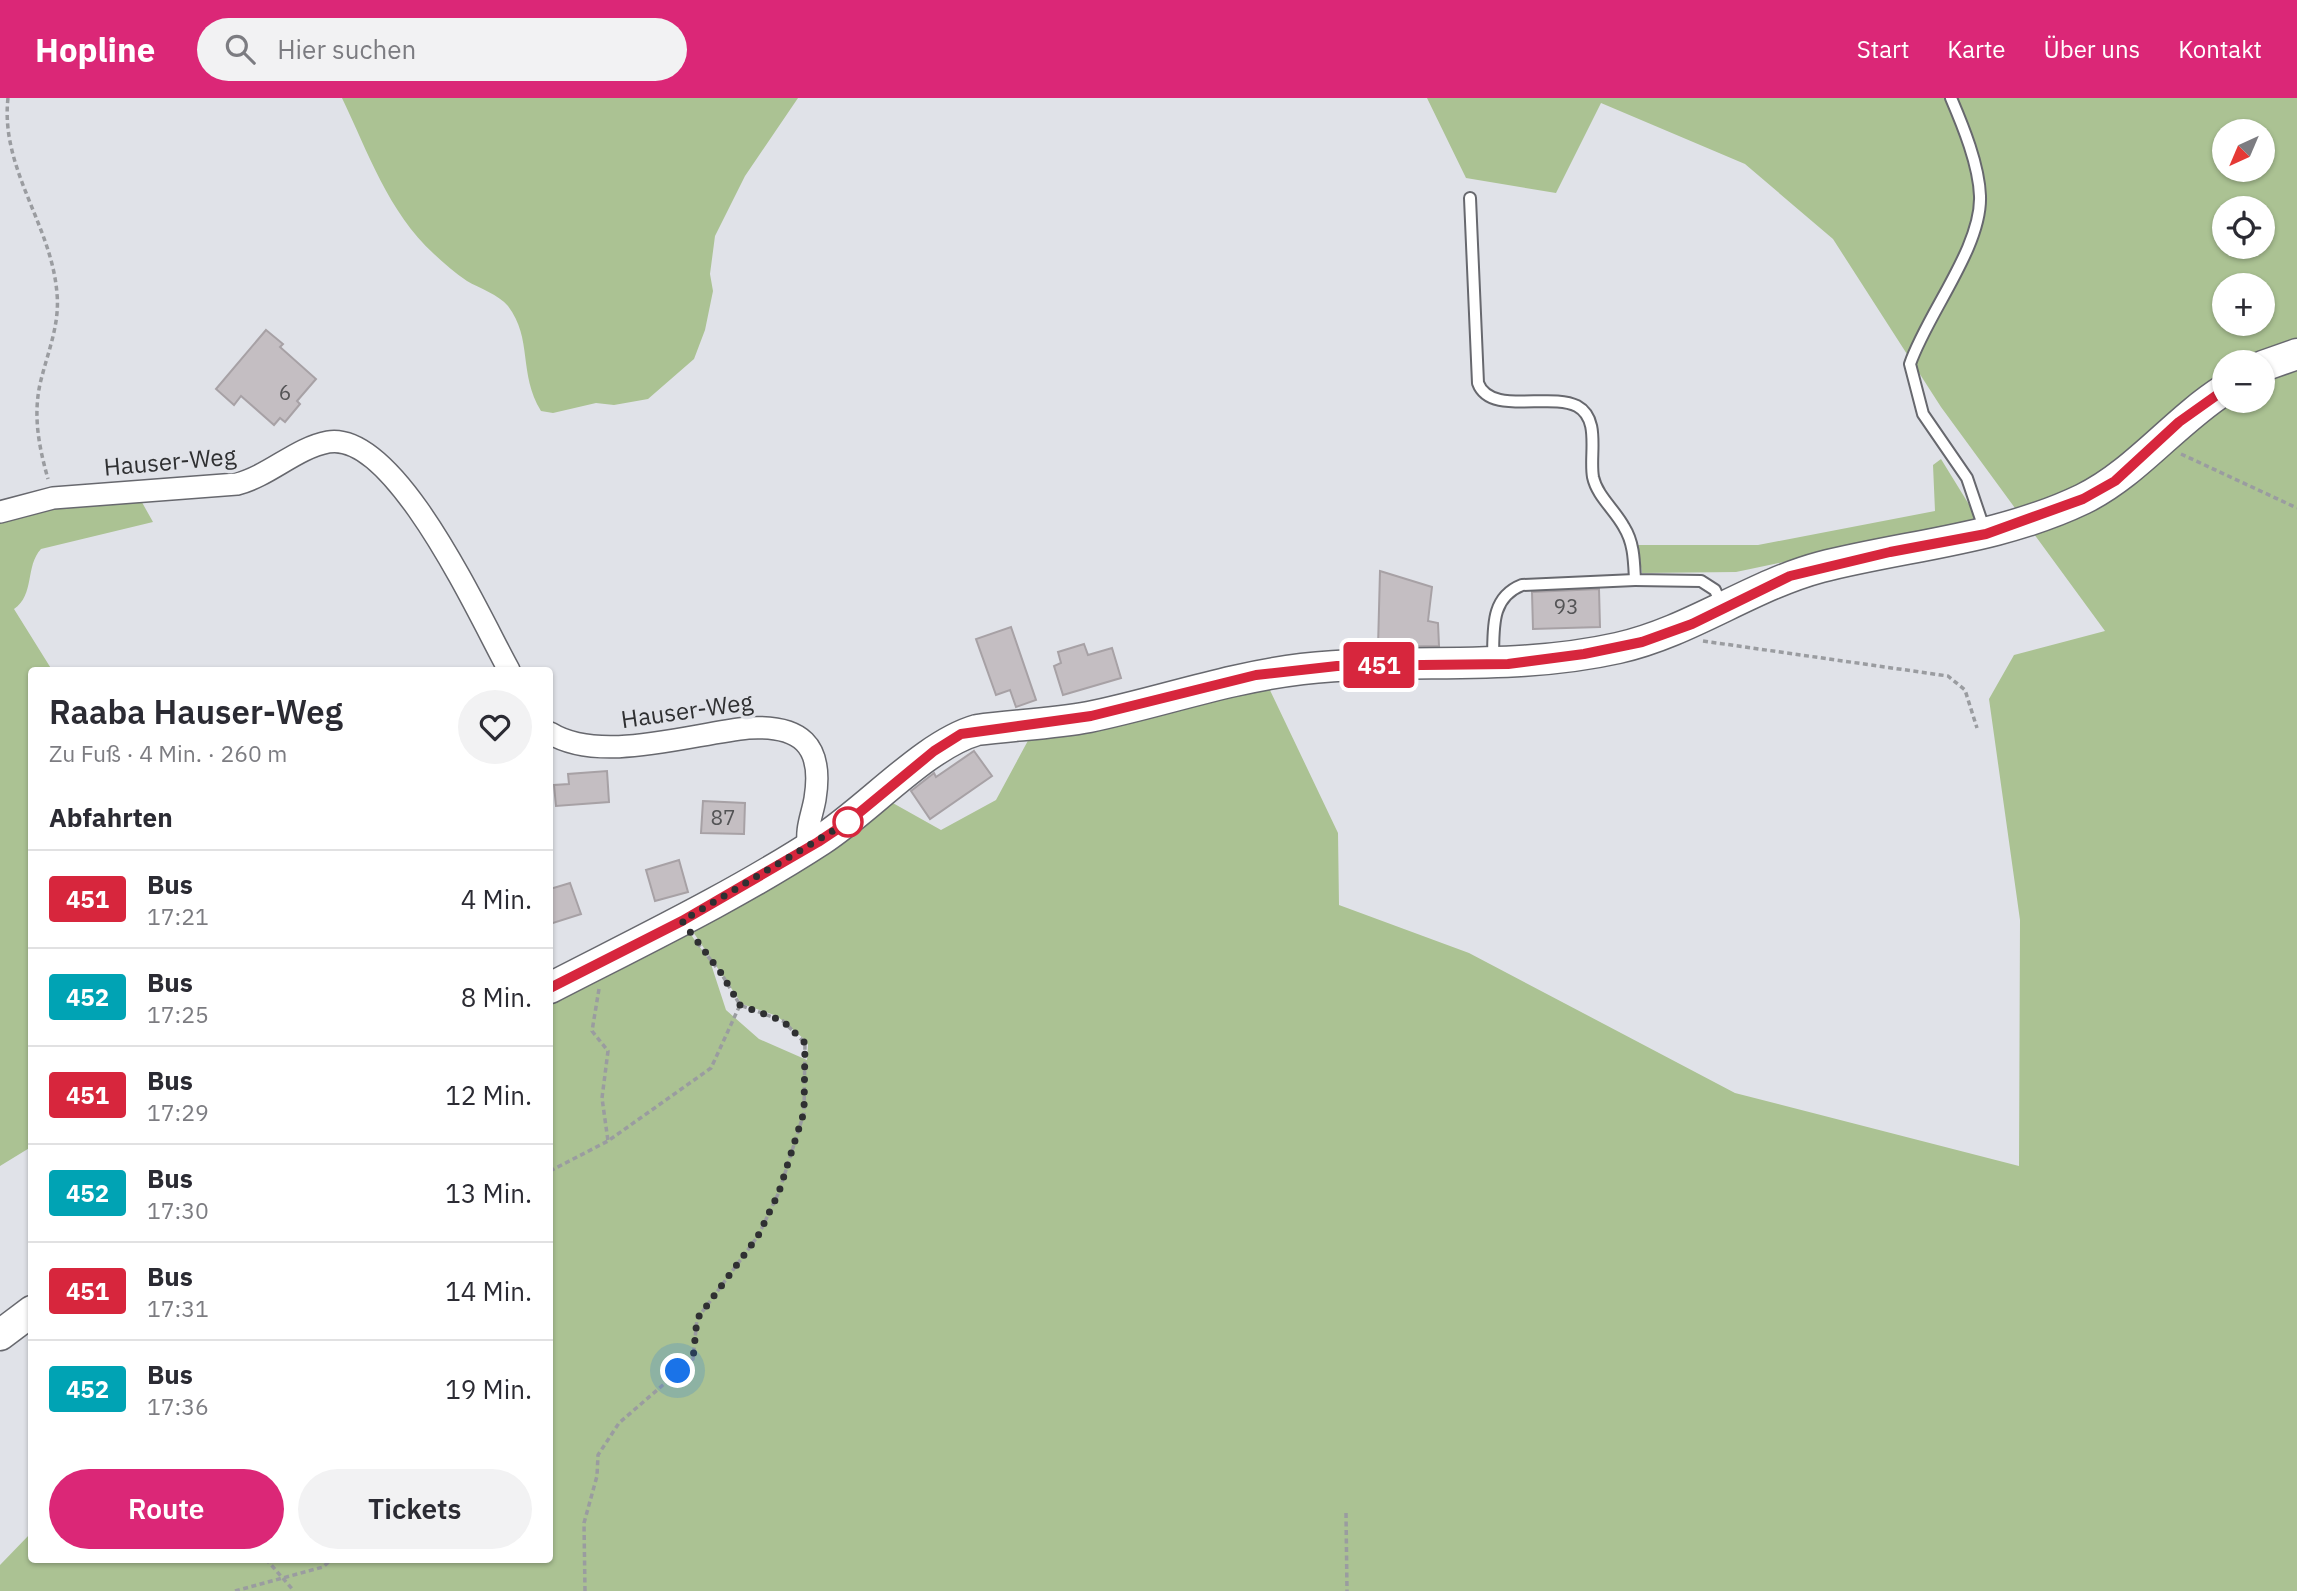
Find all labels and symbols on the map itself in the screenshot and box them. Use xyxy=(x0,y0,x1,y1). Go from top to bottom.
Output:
north arrow xyxy=(2212,119,2275,182)
house number: 6 xyxy=(279,378,291,406)
street label: Hauser-Weg xyxy=(102,439,238,483)
house number: 93 xyxy=(1553,592,1579,620)
line badge: 451 xyxy=(1339,642,1419,688)
street label: Hauser-Weg xyxy=(619,685,755,735)
house number: 87 xyxy=(710,803,736,831)
unlabelled marker xyxy=(833,807,863,837)
your location xyxy=(660,1353,695,1388)

